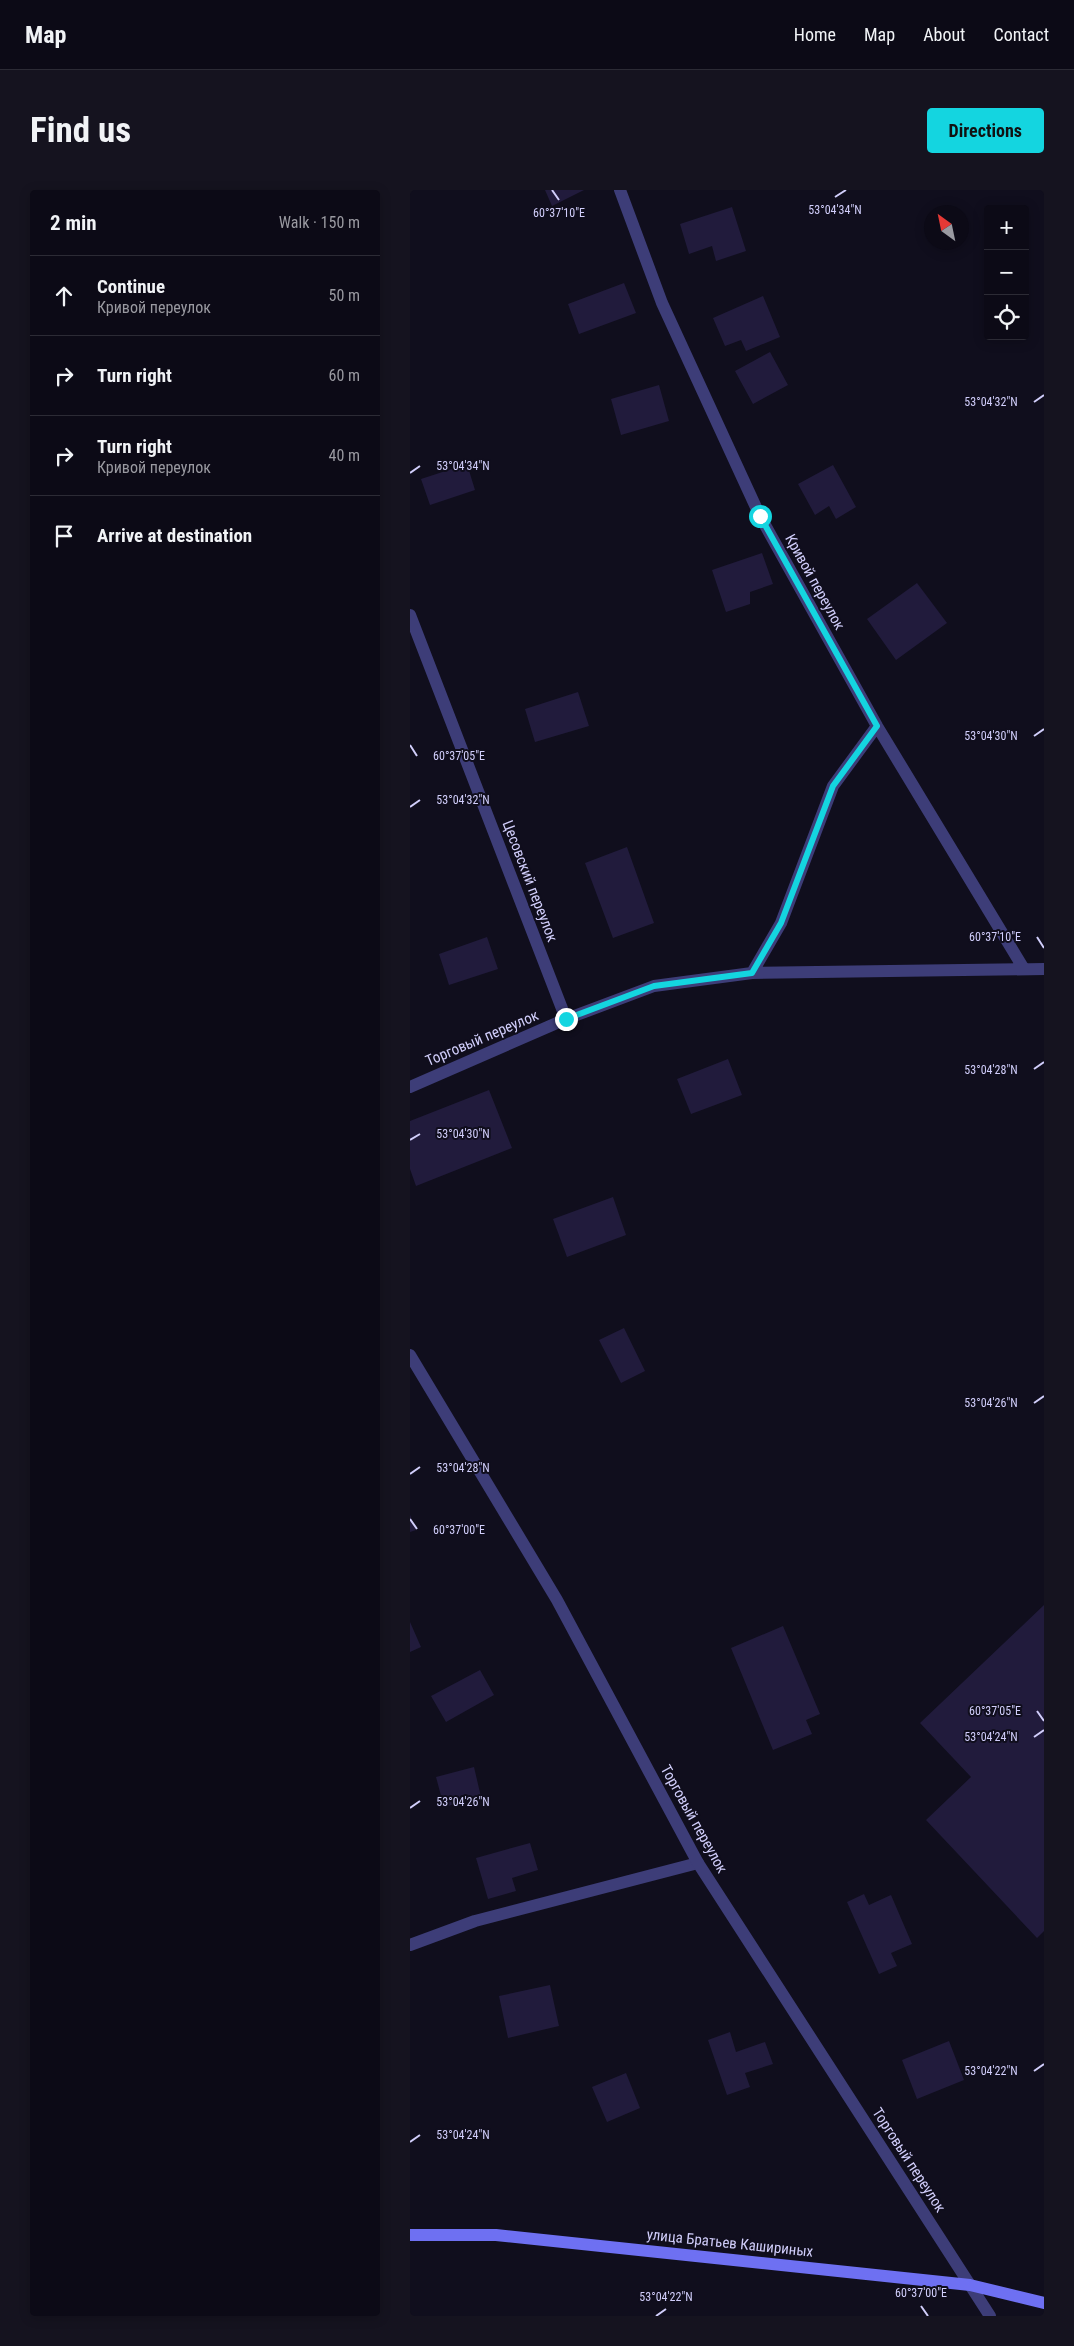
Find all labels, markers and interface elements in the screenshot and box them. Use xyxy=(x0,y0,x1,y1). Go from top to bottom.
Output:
text: Map xyxy=(25,21,66,49)
text: Home xyxy=(794,24,836,45)
text: Map xyxy=(864,24,895,45)
text: About xyxy=(923,24,965,45)
text: Contact xyxy=(993,24,1049,45)
button: Directions xyxy=(927,108,1044,153)
text: Find us xyxy=(30,110,131,151)
text: 53°04'34"N xyxy=(808,203,862,217)
north arrow xyxy=(924,205,969,250)
map controls xyxy=(984,205,1029,340)
button: + xyxy=(984,205,1029,250)
text: 60°37'10"E xyxy=(533,206,585,220)
text: 2 min xyxy=(50,211,97,235)
text: Walk · 150 m xyxy=(279,213,360,232)
button: − xyxy=(984,250,1029,295)
text: Continue xyxy=(97,275,165,298)
icon: ahead xyxy=(50,282,78,310)
text: 50 m xyxy=(328,286,360,305)
button: locate xyxy=(984,295,1029,340)
text: Кривой переулок xyxy=(97,298,211,317)
icon: right xyxy=(50,362,78,390)
text: Turn right xyxy=(97,364,172,387)
text: 60 m xyxy=(328,366,360,385)
text: 53°04'32"N xyxy=(964,395,1018,409)
text: Turn right xyxy=(97,435,172,458)
icon: right xyxy=(50,442,78,470)
text: 40 m xyxy=(328,446,360,465)
text: Кривой переулок xyxy=(97,458,211,477)
text: 53°04'34"N xyxy=(436,459,490,473)
route start xyxy=(749,505,772,528)
icon: arrive xyxy=(50,522,78,550)
text: Arrive at destination xyxy=(97,524,252,547)
street label: Кривой переулок xyxy=(781,531,849,633)
text: 53°04'30"N xyxy=(964,729,1018,743)
text: 60°37'05"E xyxy=(433,749,485,763)
text: 53°04'32"N xyxy=(436,793,490,807)
street label: Цесовский переулок xyxy=(499,818,561,944)
text: 60°37'10"E xyxy=(969,930,1021,944)
street label: Торговый переулок xyxy=(423,1006,541,1070)
route end xyxy=(555,1008,578,1031)
text: 53°04'28"N xyxy=(964,1063,1018,1077)
text: 53°04'30"N xyxy=(436,1127,490,1141)
text: 53°04'26"N xyxy=(964,1396,1018,1410)
text: 53°04'28"N xyxy=(436,1461,490,1475)
text: 60°37'00"E xyxy=(433,1523,485,1537)
text: 60°37'05"E xyxy=(969,1704,1021,1718)
text: 53°04'24"N xyxy=(964,1730,1018,1744)
street label: Торговый переулок xyxy=(657,1762,731,1876)
text: 53°04'26"N xyxy=(436,1795,490,1809)
text: 53°04'22"N xyxy=(964,2064,1018,2078)
street label: Торговый переулок xyxy=(868,2104,950,2216)
text: 53°04'24"N xyxy=(436,2128,490,2142)
street label: улица Братьев Кашириных xyxy=(646,2225,815,2261)
text: 60°37'00"E xyxy=(895,2286,947,2300)
text: 53°04'22"N xyxy=(639,2290,693,2304)

